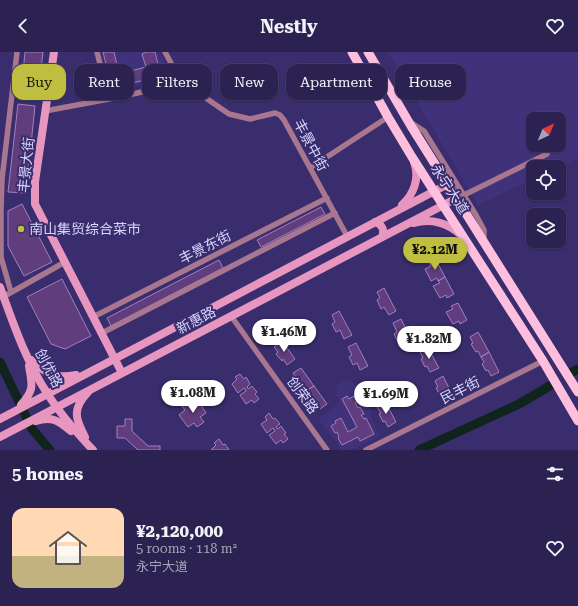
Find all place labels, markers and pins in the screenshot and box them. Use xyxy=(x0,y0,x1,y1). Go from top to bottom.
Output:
place label: 南山集贸综合菜市 xyxy=(29,221,141,237)
marker: 南山集贸综合菜市 xyxy=(16,224,26,234)
pin: ¥2.12M xyxy=(402,237,468,271)
pin: ¥1.46M xyxy=(251,319,317,353)
pin: ¥1.82M xyxy=(396,326,462,360)
pin: ¥1.08M xyxy=(160,380,226,414)
pin: ¥1.69M xyxy=(353,381,419,415)

